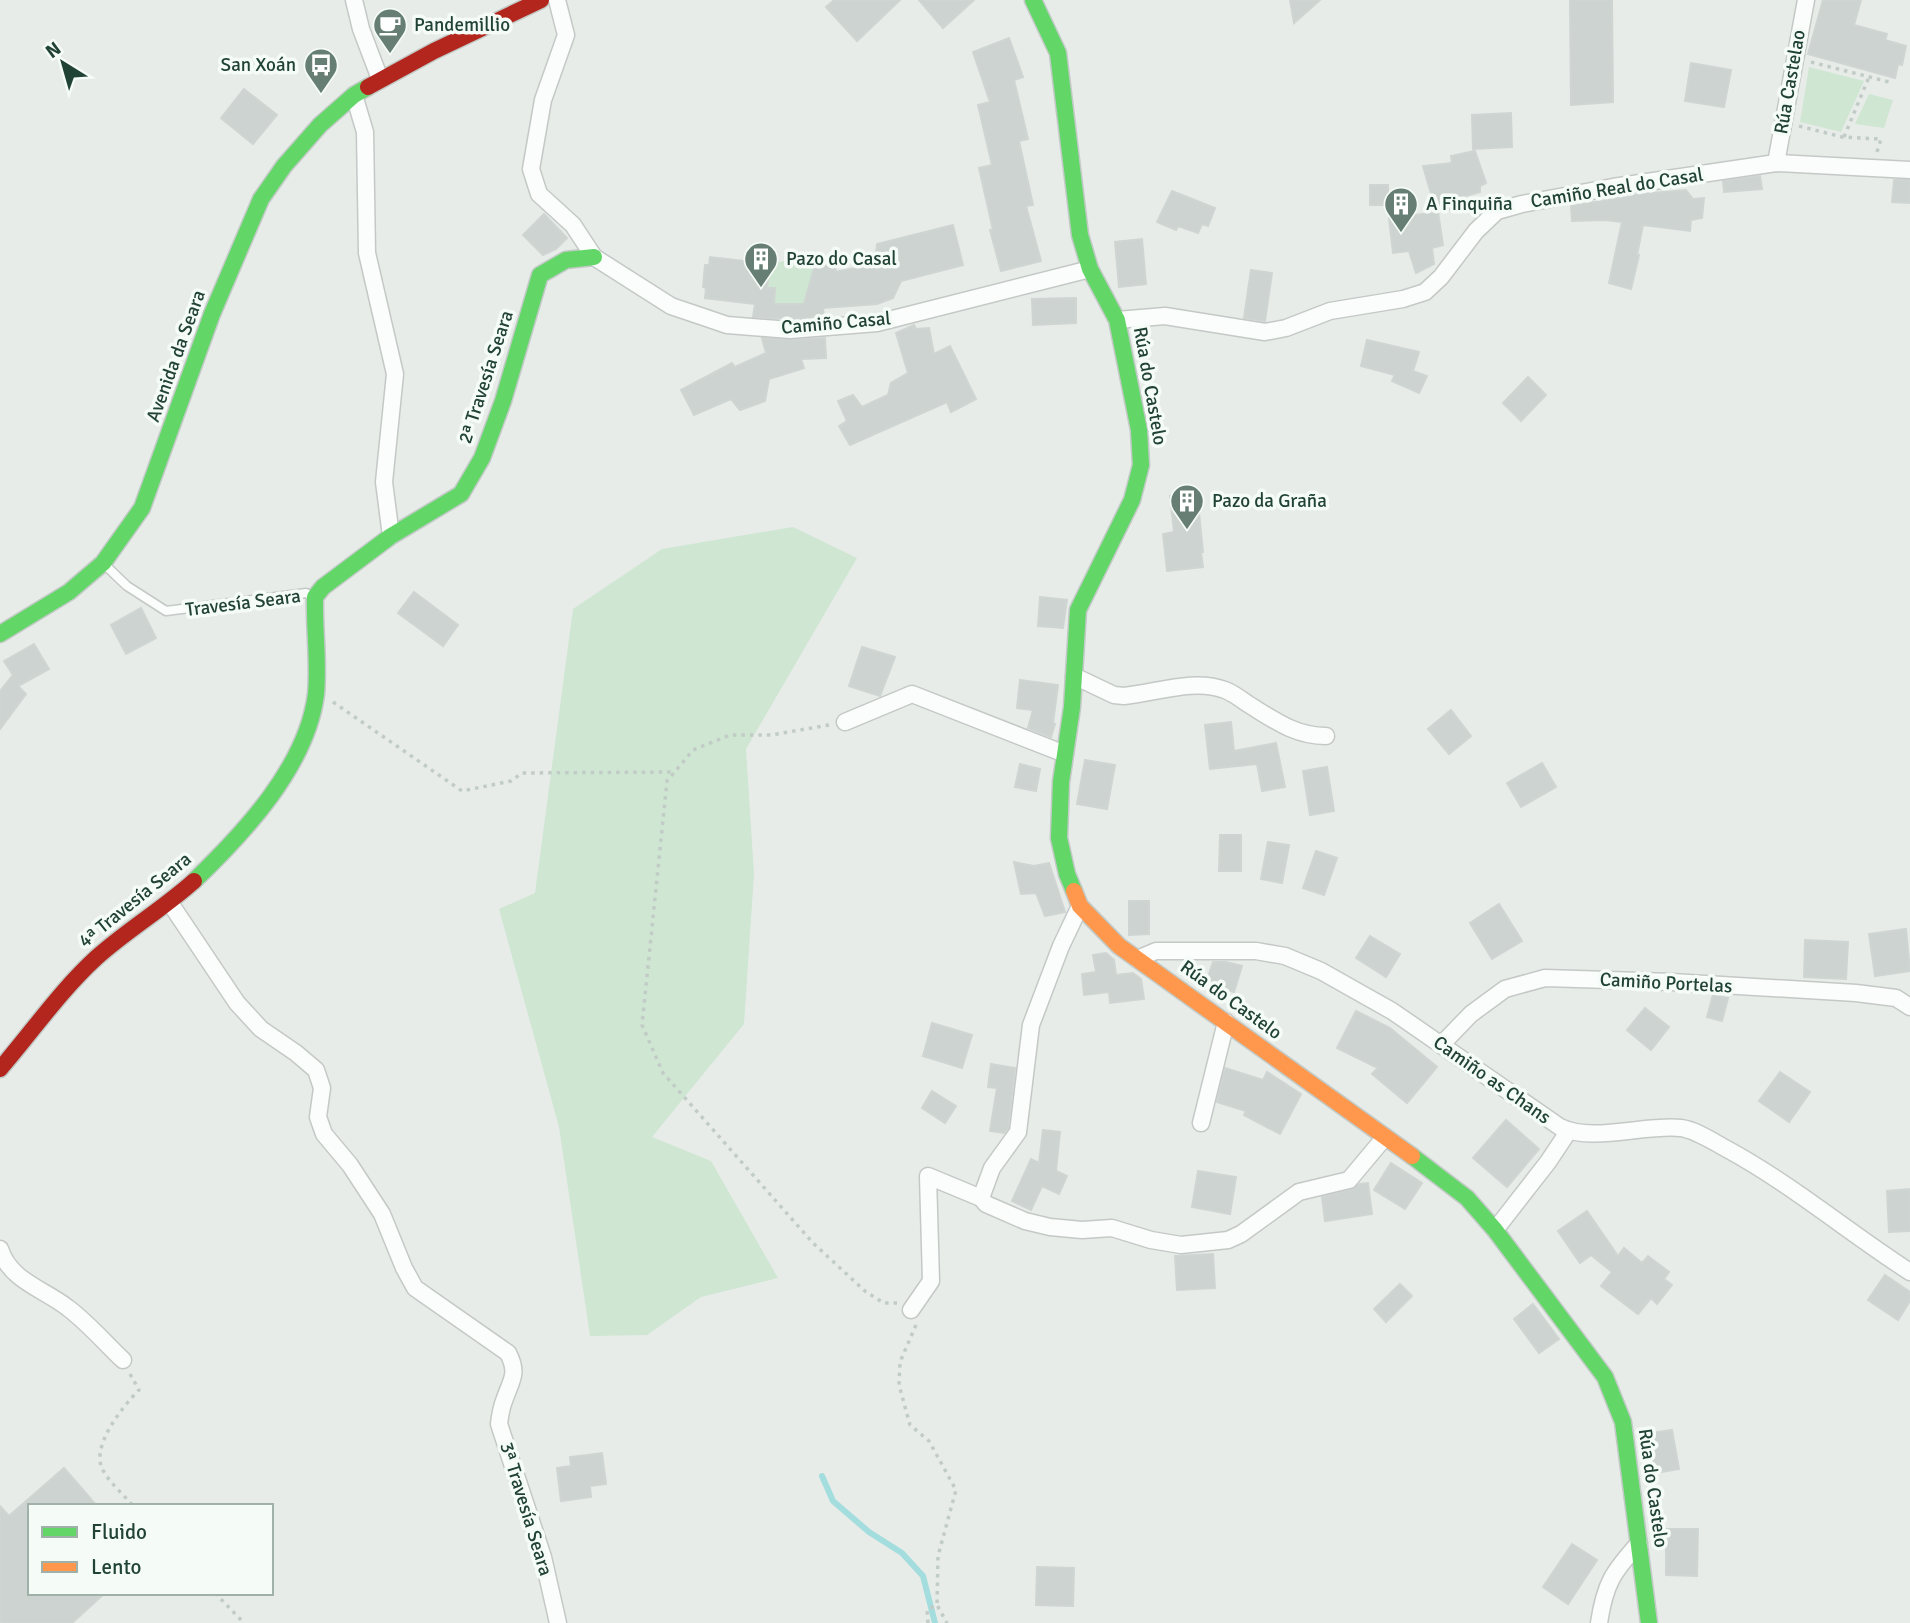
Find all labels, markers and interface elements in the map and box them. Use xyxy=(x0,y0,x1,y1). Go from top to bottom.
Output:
cafe icon: Pandemillio xyxy=(371,6,409,55)
place label: Pandemillio xyxy=(414,13,510,37)
north arrow xyxy=(28,28,98,98)
street label: Rúa Castelao xyxy=(1769,28,1811,136)
text: N xyxy=(41,37,66,64)
bus stop icon: San Xoán xyxy=(302,46,340,95)
place label: San Xoán xyxy=(221,53,296,77)
street label: Camiño Real do Casal xyxy=(1529,163,1705,213)
building icon: A Finquiña xyxy=(1382,185,1420,234)
place label: A Finquiña xyxy=(1426,192,1513,216)
building icon: Pazo do Casal xyxy=(742,240,780,289)
place label: Pazo do Casal xyxy=(786,247,897,271)
street label: Avenida da Seara xyxy=(141,287,211,425)
street label: Camiño Casal xyxy=(780,306,892,340)
street label: 2ª Travesía Seara xyxy=(453,307,519,447)
street label: Rúa do Castelo xyxy=(1128,325,1172,447)
building icon: Pazo da Graña xyxy=(1168,482,1206,531)
place label: Pazo da Graña xyxy=(1212,489,1327,513)
street label: Travesía Seara xyxy=(184,584,302,622)
street label: 4ª Travesía Seara xyxy=(74,847,196,953)
street label: Rúa do Castelo xyxy=(1175,955,1287,1045)
street label: Camiño Portelas xyxy=(1599,968,1733,998)
street label: Camiño as Chans xyxy=(1429,1031,1555,1129)
street label: Rúa do Castelo xyxy=(1633,1427,1673,1549)
street label: 3ª Travesía Seara xyxy=(494,1439,558,1579)
legend xyxy=(28,1504,273,1595)
text: Fluido xyxy=(91,1519,147,1545)
text: Lento xyxy=(91,1554,141,1580)

